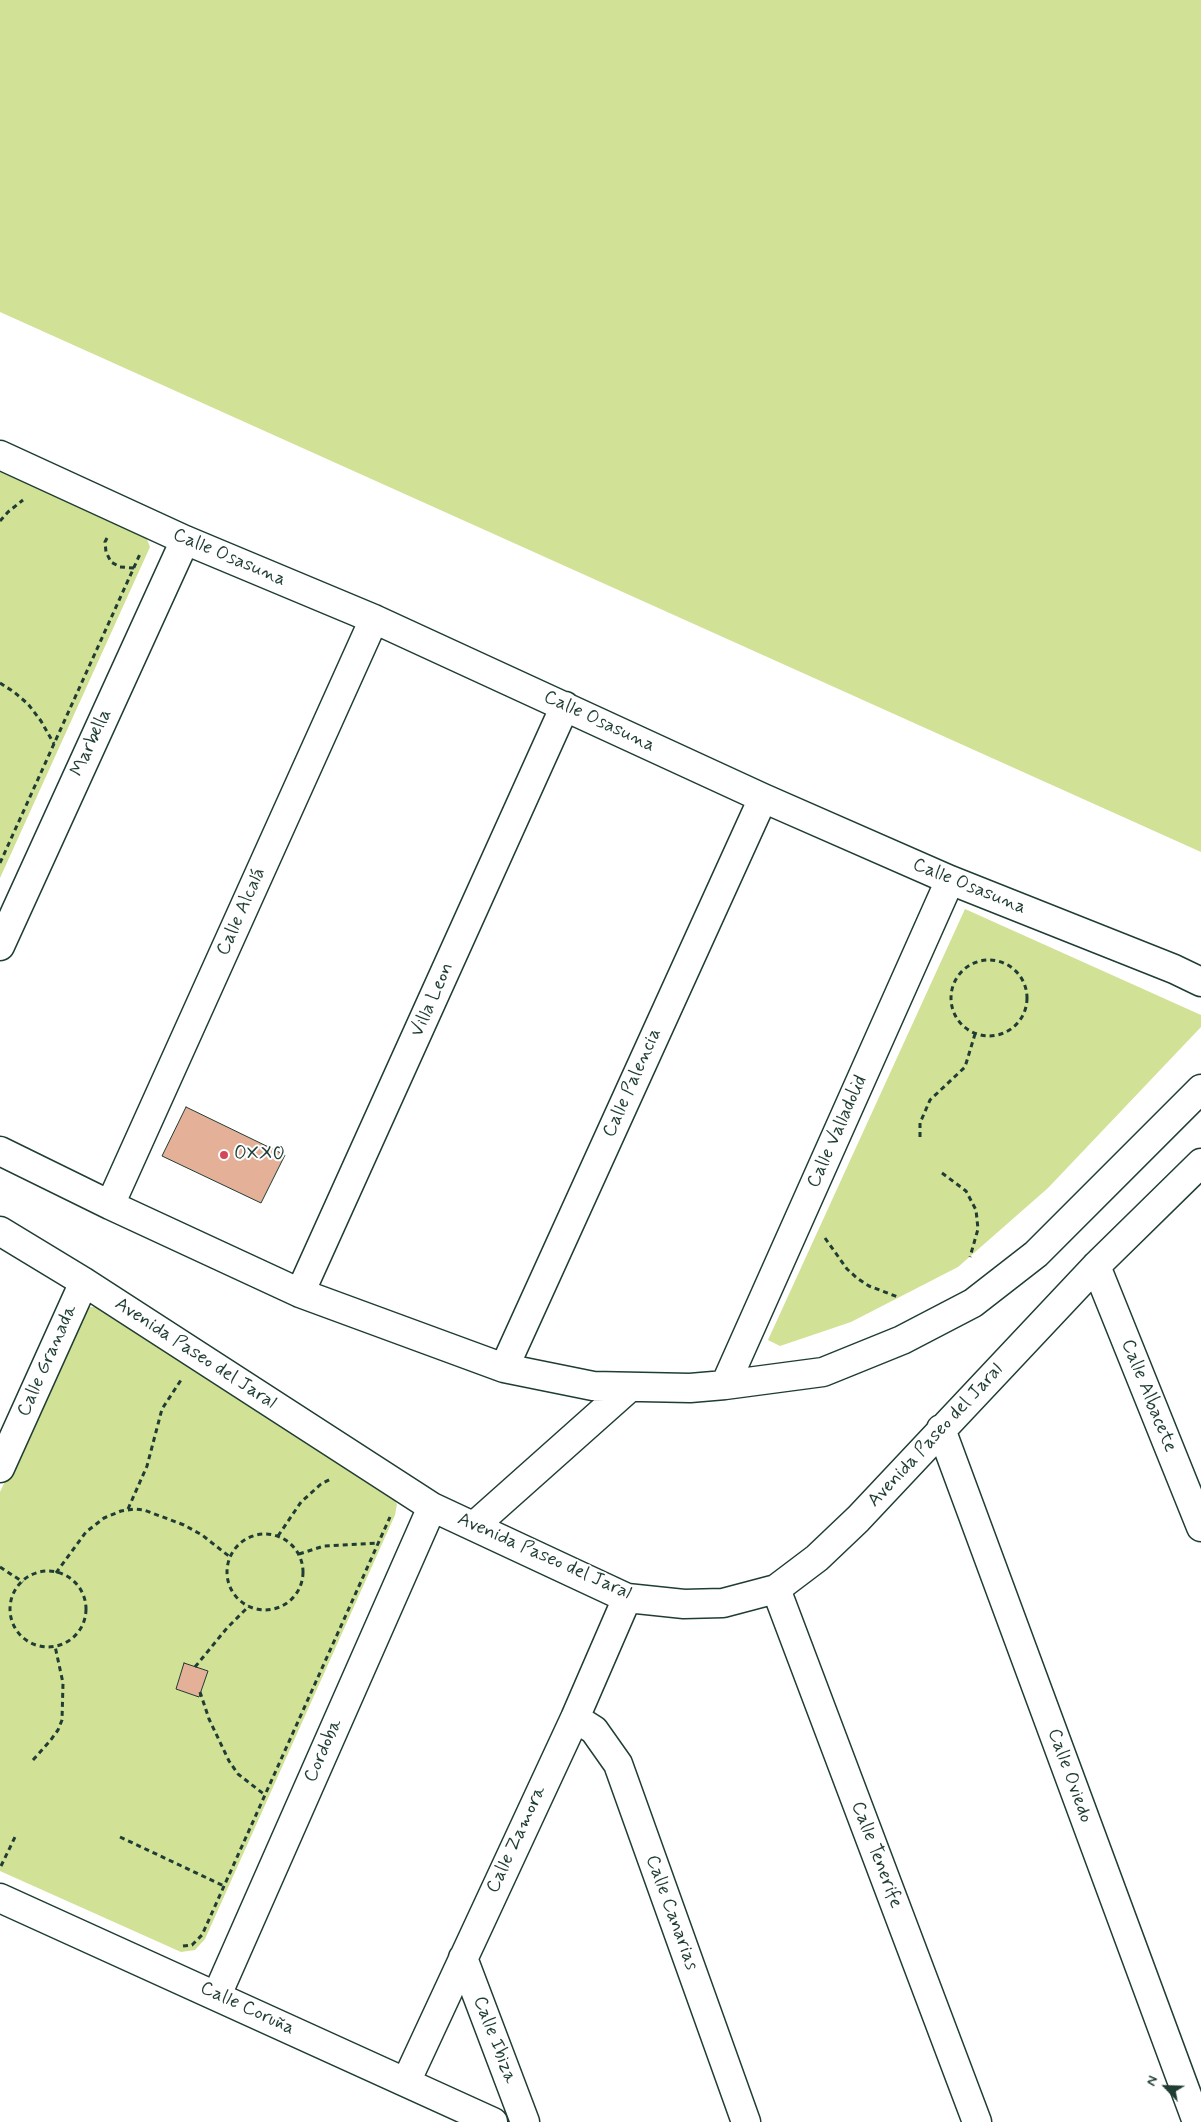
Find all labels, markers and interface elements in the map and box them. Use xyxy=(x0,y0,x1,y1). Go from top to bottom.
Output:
street label: Calle Osasuna xyxy=(169,524,289,592)
street label: Calle Osasuna xyxy=(540,686,658,758)
street label: Marbella xyxy=(67,706,117,780)
street label: Calle Osasuna xyxy=(909,854,1029,920)
street label: Calle Alcalá xyxy=(212,864,272,960)
street label: Villa Leon xyxy=(407,959,459,1041)
street label: Calle Palencia xyxy=(599,1025,667,1141)
street label: Calle Valladolid xyxy=(803,1072,873,1192)
place label: OXXO xyxy=(234,1144,285,1166)
marker: OXXO xyxy=(218,1149,230,1161)
street label: Avenida Paseo del Jaral xyxy=(110,1293,280,1415)
street label: Calle Granada xyxy=(13,1302,83,1420)
street label: Calle Albacete xyxy=(1115,1336,1181,1456)
street label: Avenida Paseo del Jaral xyxy=(864,1360,1008,1512)
street label: Avenida Paseo del Jaral xyxy=(454,1508,634,1606)
street label: Cordoba xyxy=(300,1716,348,1786)
street label: Calle Oviedo xyxy=(1041,1726,1097,1826)
street label: Calle Zamora xyxy=(482,1783,552,1897)
street label: Calle Tenerife xyxy=(845,1798,907,1912)
street label: Calle Canarias xyxy=(640,1852,702,1974)
street label: Calle Coruña xyxy=(196,1977,298,2041)
street label: Calle Ibiza xyxy=(467,1993,521,2087)
north arrow xyxy=(1141,2062,1191,2112)
text: N xyxy=(1142,2073,1162,2089)

